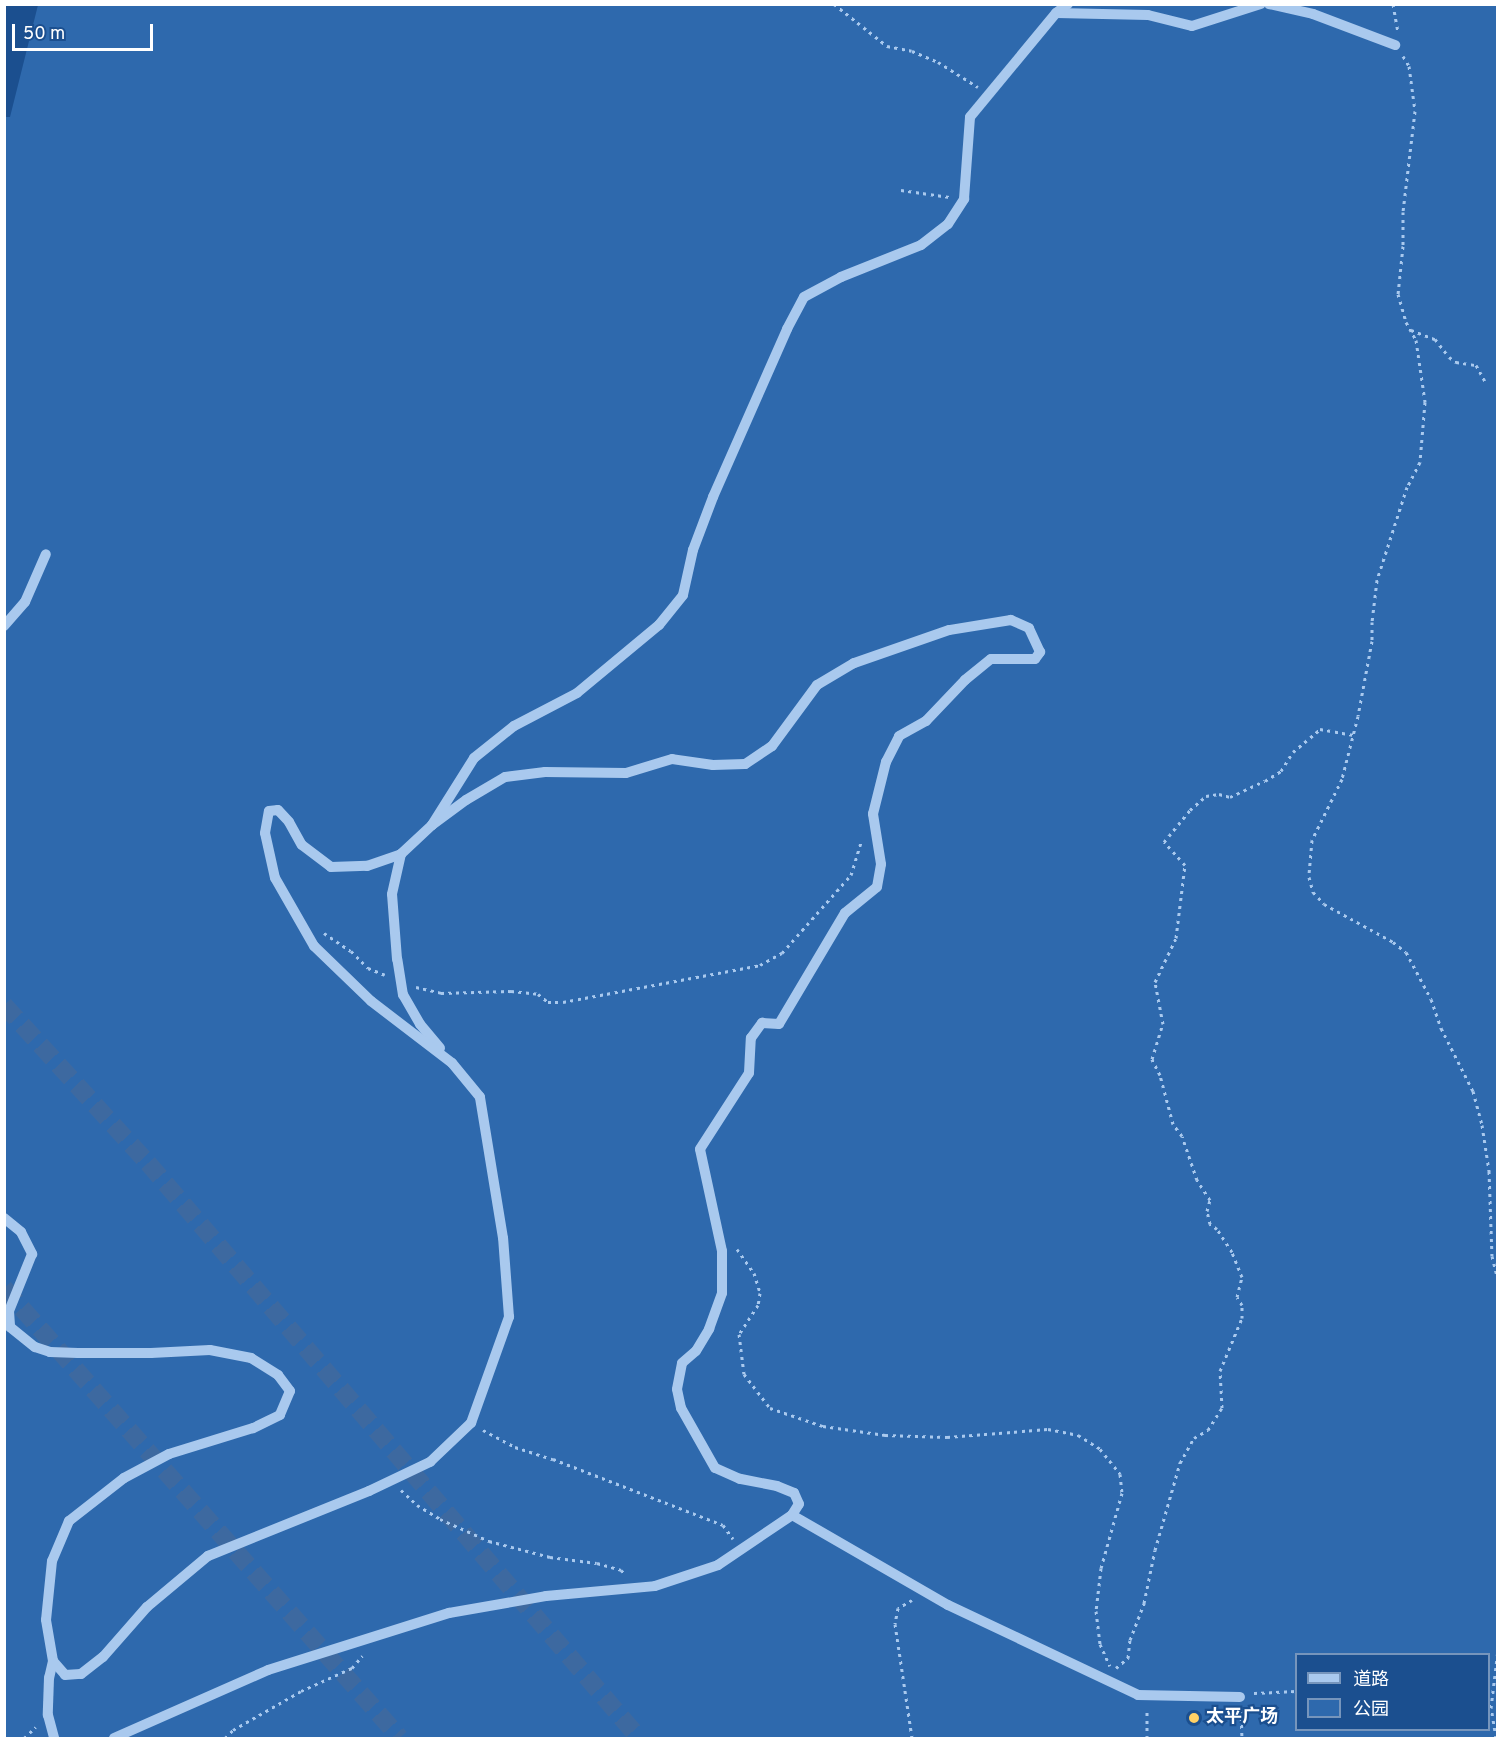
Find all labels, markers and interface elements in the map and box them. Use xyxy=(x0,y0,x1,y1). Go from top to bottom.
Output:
scale bar xyxy=(15,12,156,50)
text: 50 m xyxy=(23,23,65,46)
legend xyxy=(1295,1653,1490,1731)
text: 道路 xyxy=(1353,1669,1389,1692)
text: 公园 xyxy=(1353,1699,1389,1722)
place label: 太平广场 xyxy=(1206,1707,1278,1729)
marker: 太平广场 xyxy=(1187,1711,1201,1725)

